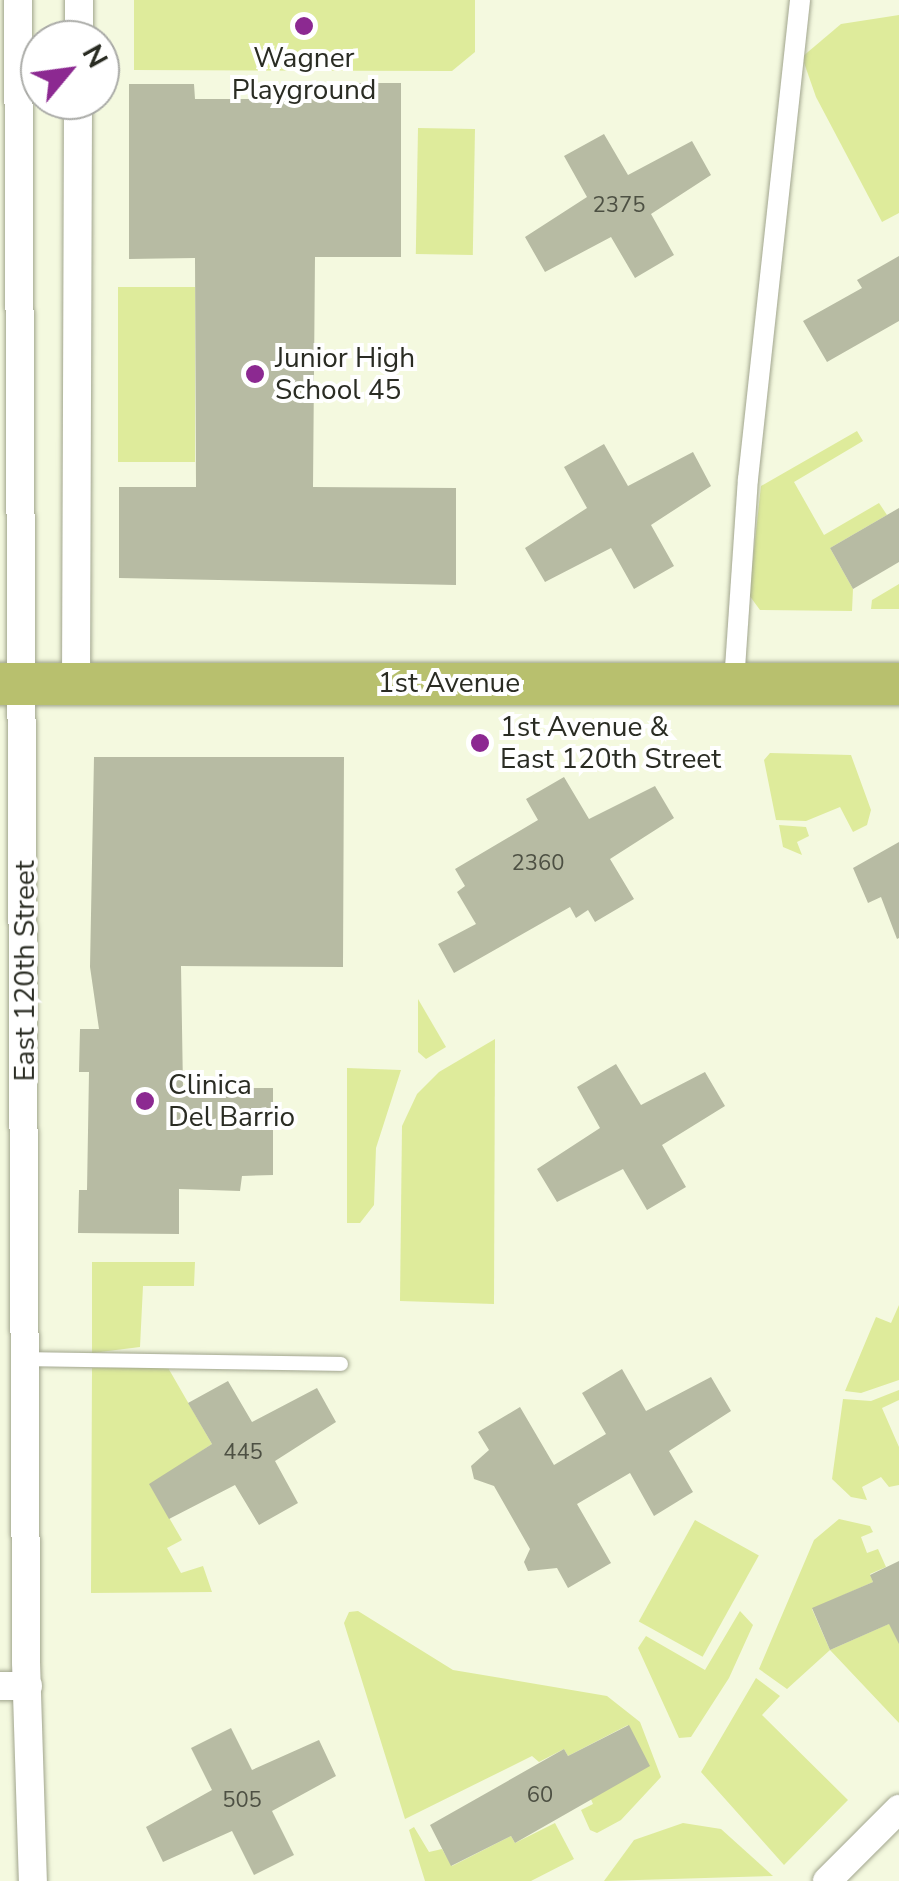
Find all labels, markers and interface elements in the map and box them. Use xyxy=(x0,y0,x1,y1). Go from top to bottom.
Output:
marker: Wagner Playground xyxy=(293,15,315,37)
north arrow xyxy=(20,20,120,120)
text: N xyxy=(73,38,116,75)
place label: Wagner Playground xyxy=(232,41,376,107)
house number: 2375 xyxy=(593,193,645,219)
place label: Junior High School 45 xyxy=(275,341,415,407)
marker: Junior High School 45 xyxy=(244,363,266,385)
street label: 1st Avenue xyxy=(378,666,520,700)
place label: 1st Avenue & East 120th Street xyxy=(500,710,721,776)
marker: 1st Avenue & East 120th Street xyxy=(469,732,491,754)
house number: 2360 xyxy=(512,851,564,877)
street label: East 120th Street xyxy=(8,861,42,1081)
place label: Clinica Del Barrio xyxy=(168,1068,295,1134)
marker: Clinica Del Barrio xyxy=(132,1088,158,1114)
house number: 445 xyxy=(223,1440,263,1466)
house number: 60 xyxy=(527,1783,553,1809)
house number: 505 xyxy=(222,1788,262,1814)

